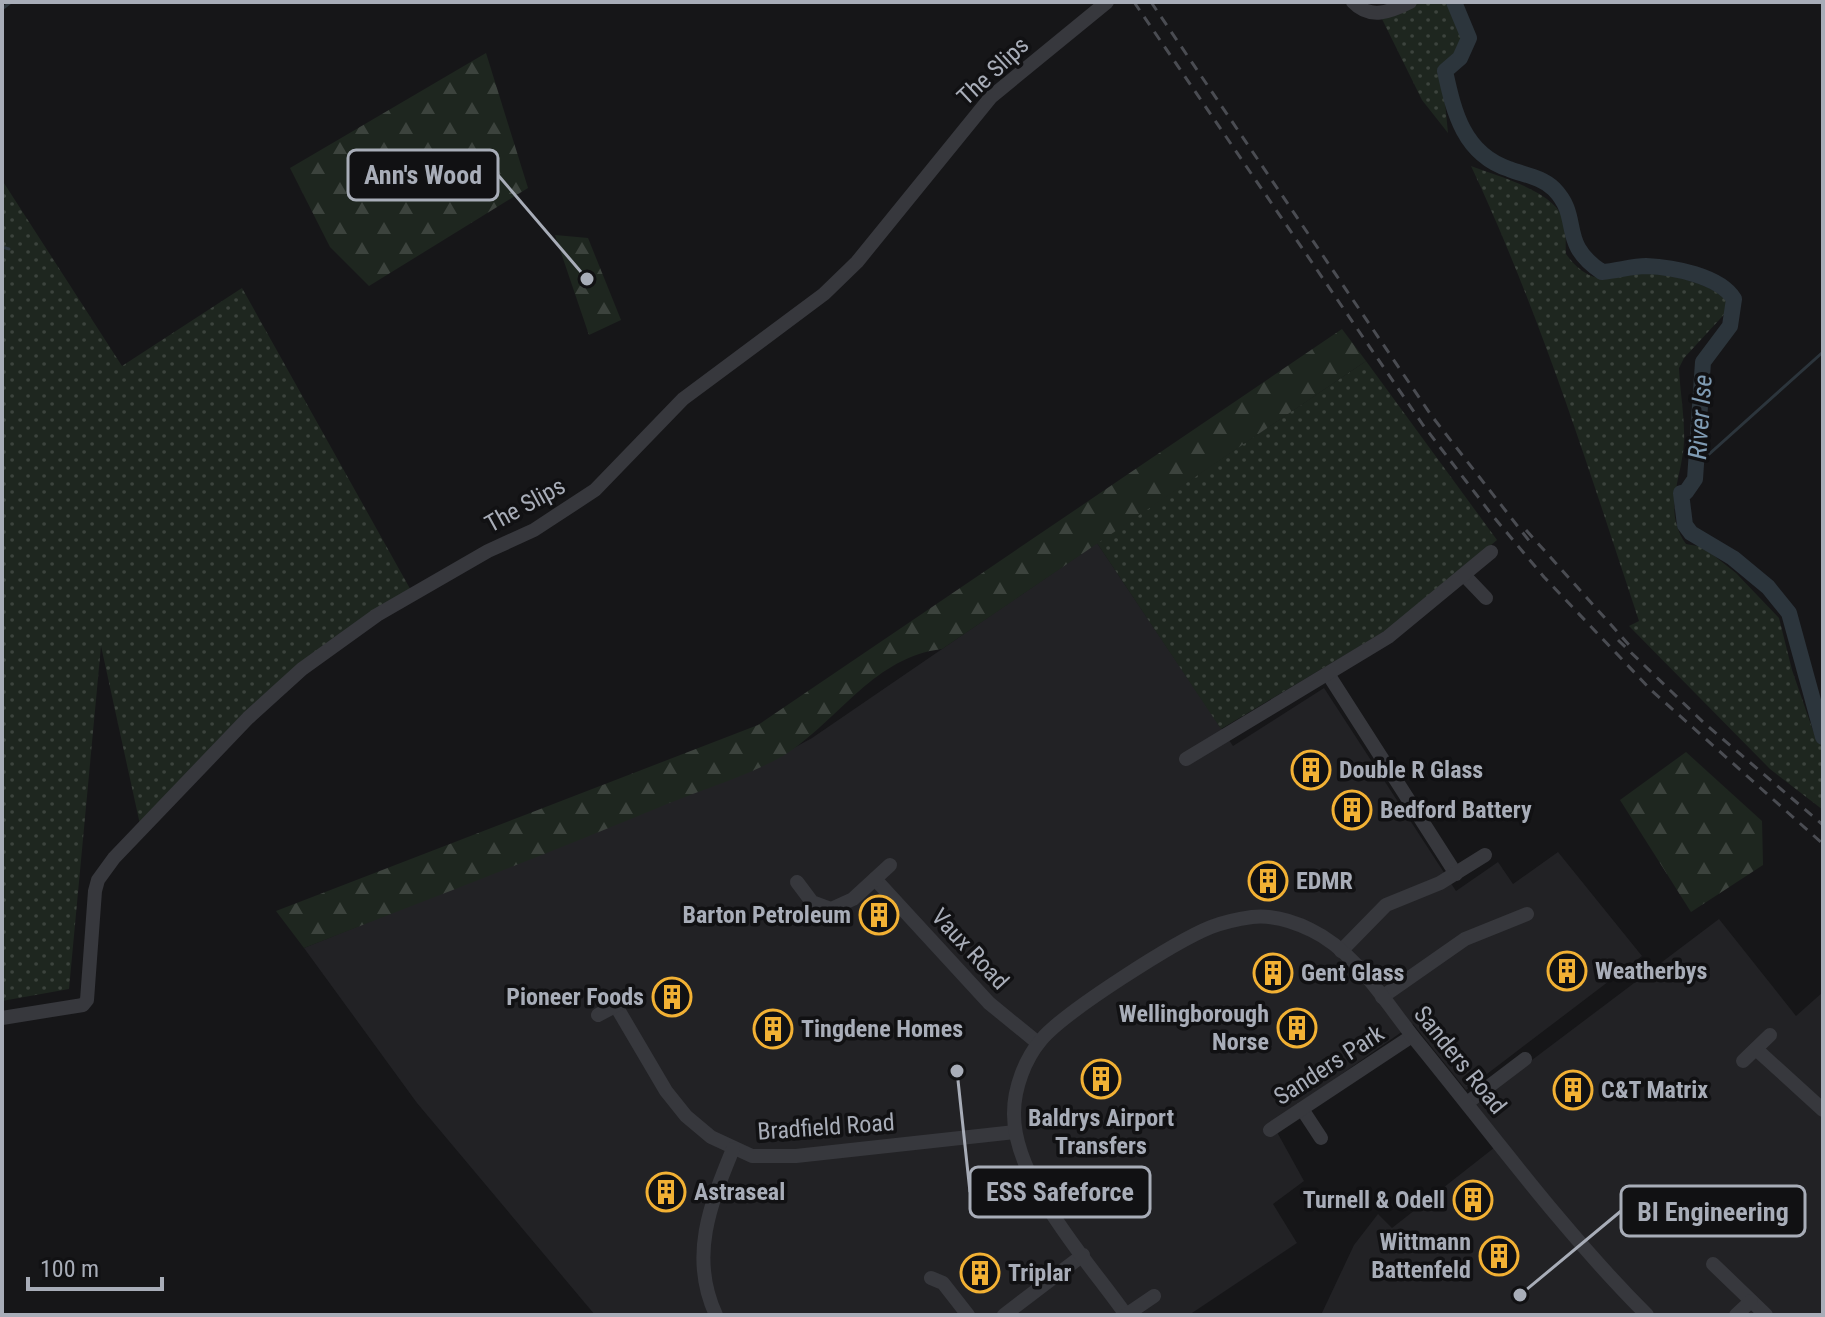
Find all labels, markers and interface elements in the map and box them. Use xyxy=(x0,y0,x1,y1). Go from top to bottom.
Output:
street label: The Slips xyxy=(952,31,1034,111)
callout: Ann's Wood xyxy=(348,150,498,200)
text: Ann's Wood xyxy=(364,160,482,190)
water label: River Ise xyxy=(1682,374,1718,460)
street label: The Slips xyxy=(480,472,570,538)
building icon: Double R Glass xyxy=(1290,749,1332,791)
place label: Double R Glass xyxy=(1339,756,1483,784)
building icon: Bedford Battery xyxy=(1331,789,1373,831)
place label: Bedford Battery xyxy=(1380,796,1532,824)
building icon: EDMR xyxy=(1247,860,1289,902)
place label: EDMR xyxy=(1296,867,1353,895)
building icon: Barton Petroleum xyxy=(858,894,900,936)
place label: Barton Petroleum xyxy=(682,901,851,929)
street label: Vaux Road xyxy=(926,903,1014,995)
building icon: Weatherbys xyxy=(1546,950,1588,992)
building icon: Gent Glass xyxy=(1252,952,1294,994)
place label: Weatherbys xyxy=(1595,957,1707,985)
place label: Gent Glass xyxy=(1301,959,1405,987)
building icon: Pioneer Foods xyxy=(651,976,693,1018)
place label: Pioneer Foods xyxy=(506,983,644,1011)
place label: Wellingborough Norse xyxy=(1119,1000,1269,1056)
street label: Sanders Road xyxy=(1408,1000,1512,1120)
building icon: Wellingborough Norse xyxy=(1276,1007,1318,1049)
building icon: Tingdene Homes xyxy=(752,1008,794,1050)
place label: Tingdene Homes xyxy=(801,1015,963,1043)
street label: Sanders Park xyxy=(1269,1019,1389,1111)
building icon: Baldrys Airport Transfers xyxy=(1080,1058,1122,1100)
building icon: C&T Matrix xyxy=(1552,1069,1594,1111)
place label: C&T Matrix xyxy=(1601,1076,1708,1104)
place label: Baldrys Airport Transfers xyxy=(1028,1104,1174,1160)
street label: Bradfield Road xyxy=(756,1108,896,1146)
callout: ESS Safeforce xyxy=(970,1167,1150,1217)
building icon: Astraseal xyxy=(645,1171,687,1213)
text: ESS Safeforce xyxy=(986,1177,1134,1207)
place label: Astraseal xyxy=(694,1178,785,1206)
building icon: Turnell & Odell xyxy=(1452,1179,1494,1221)
place label: Turnell & Odell xyxy=(1303,1186,1445,1214)
callout: BI Engineering xyxy=(1621,1186,1805,1236)
text: BI Engineering xyxy=(1637,1197,1789,1227)
place label: Wittmann Battenfeld xyxy=(1371,1228,1471,1284)
building icon: Wittmann Battenfeld xyxy=(1478,1235,1520,1277)
scale bar xyxy=(28,1241,162,1291)
building icon: Triplar xyxy=(959,1252,1001,1294)
text: 100 m xyxy=(40,1255,99,1283)
place label: Triplar xyxy=(1008,1259,1071,1287)

